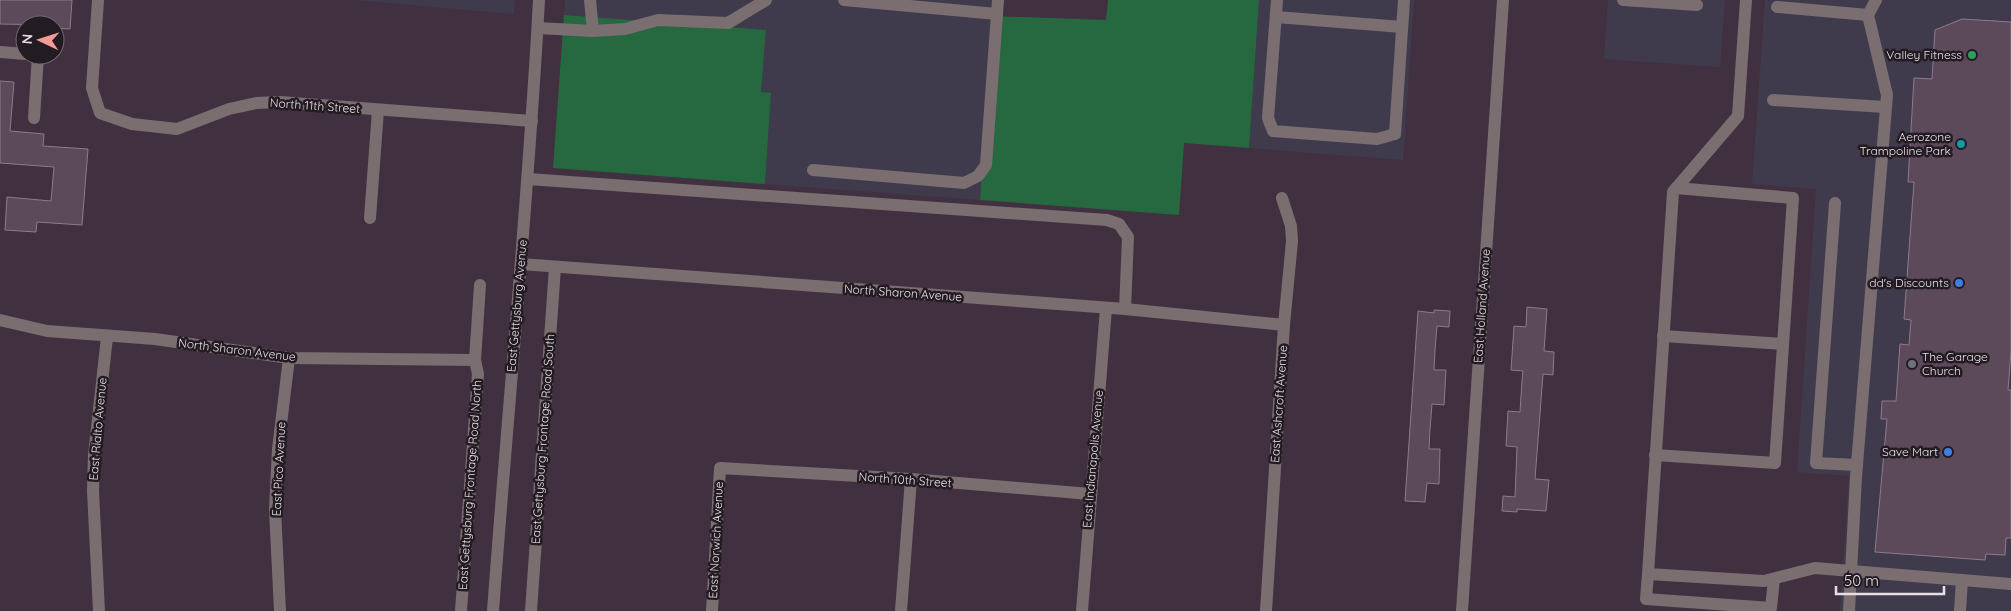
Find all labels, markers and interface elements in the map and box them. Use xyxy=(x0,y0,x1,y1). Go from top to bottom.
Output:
north arrow xyxy=(15,15,65,65)
text: N xyxy=(18,33,36,45)
place label: Valley Fitness xyxy=(1886,47,1962,62)
marker: Valley Fitness xyxy=(1966,49,1978,61)
street label: North 11th Street xyxy=(269,95,361,116)
place label: Aerozone Trampoline Park xyxy=(1860,129,1951,158)
marker: Aerozone Trampoline Park xyxy=(1955,138,1967,150)
street label: East Gettysburg Avenue xyxy=(503,239,530,373)
street label: East Holland Avenue xyxy=(1470,248,1493,363)
place label: dd's Discounts xyxy=(1869,275,1949,290)
marker: dd's Discounts xyxy=(1953,277,1965,289)
street label: North Sharon Avenue xyxy=(843,281,963,304)
street label: East Gettysburg Frontage Road South xyxy=(528,333,557,545)
street label: North Sharon Avenue xyxy=(177,335,297,364)
street label: East Ashcroft Avenue xyxy=(1267,344,1290,463)
place label: The Garage Church xyxy=(1922,349,1988,378)
marker: The Garage Church xyxy=(1906,358,1918,370)
street label: East Rialto Avenue xyxy=(86,377,109,481)
street label: East Gettysburg Frontage Road North xyxy=(455,380,484,590)
street label: East Indianapolis Avenue xyxy=(1079,389,1106,528)
street label: East Pico Avenue xyxy=(269,421,288,517)
place label: Save Mart xyxy=(1882,444,1938,459)
marker: Save Mart xyxy=(1942,446,1954,458)
street label: North 10th Street xyxy=(858,469,952,490)
street label: East Norwich Avenue xyxy=(705,481,726,599)
scale bar xyxy=(1836,564,1944,596)
text: 50 m xyxy=(1844,571,1879,590)

